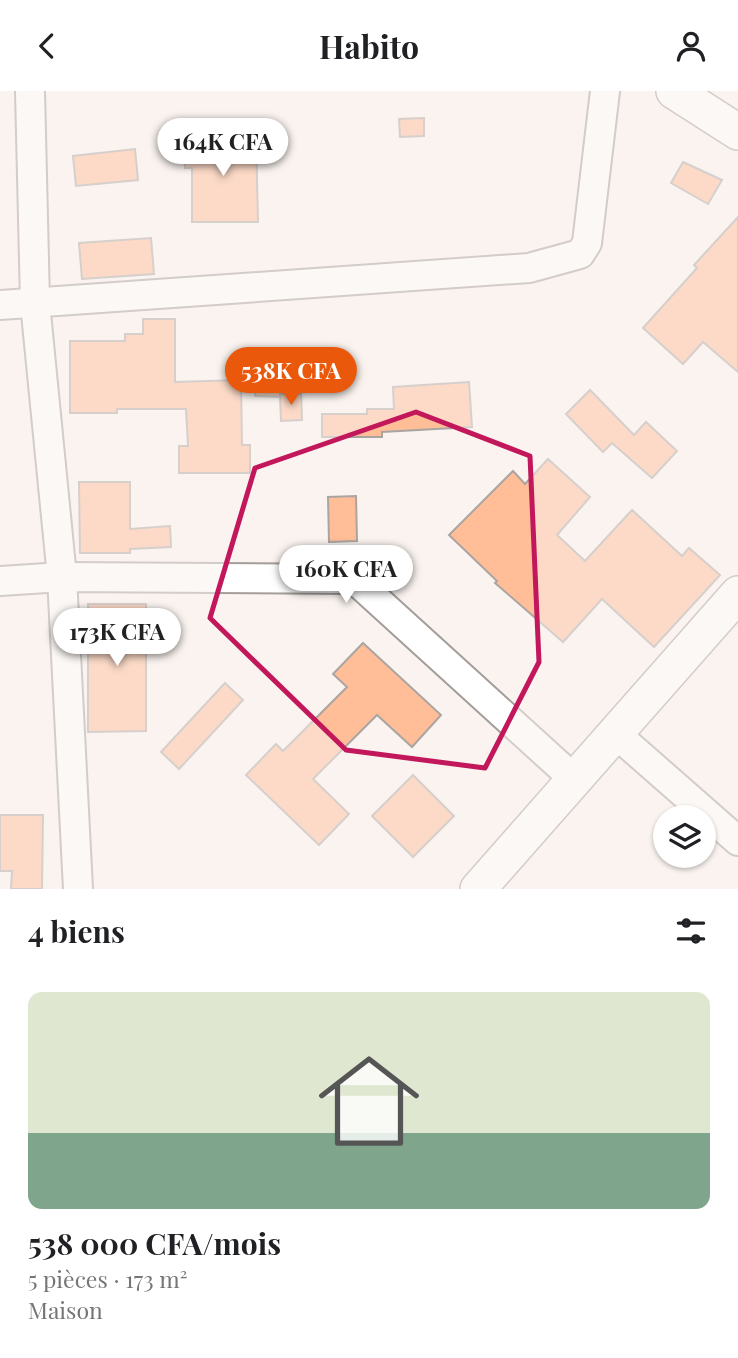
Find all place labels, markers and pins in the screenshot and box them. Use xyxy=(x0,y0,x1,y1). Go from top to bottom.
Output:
pin: 164K CFA xyxy=(151,119,295,178)
pin: 538K CFA xyxy=(219,347,363,407)
pin: 160K CFA xyxy=(274,545,418,605)
pin: 173K CFA xyxy=(45,609,189,668)

